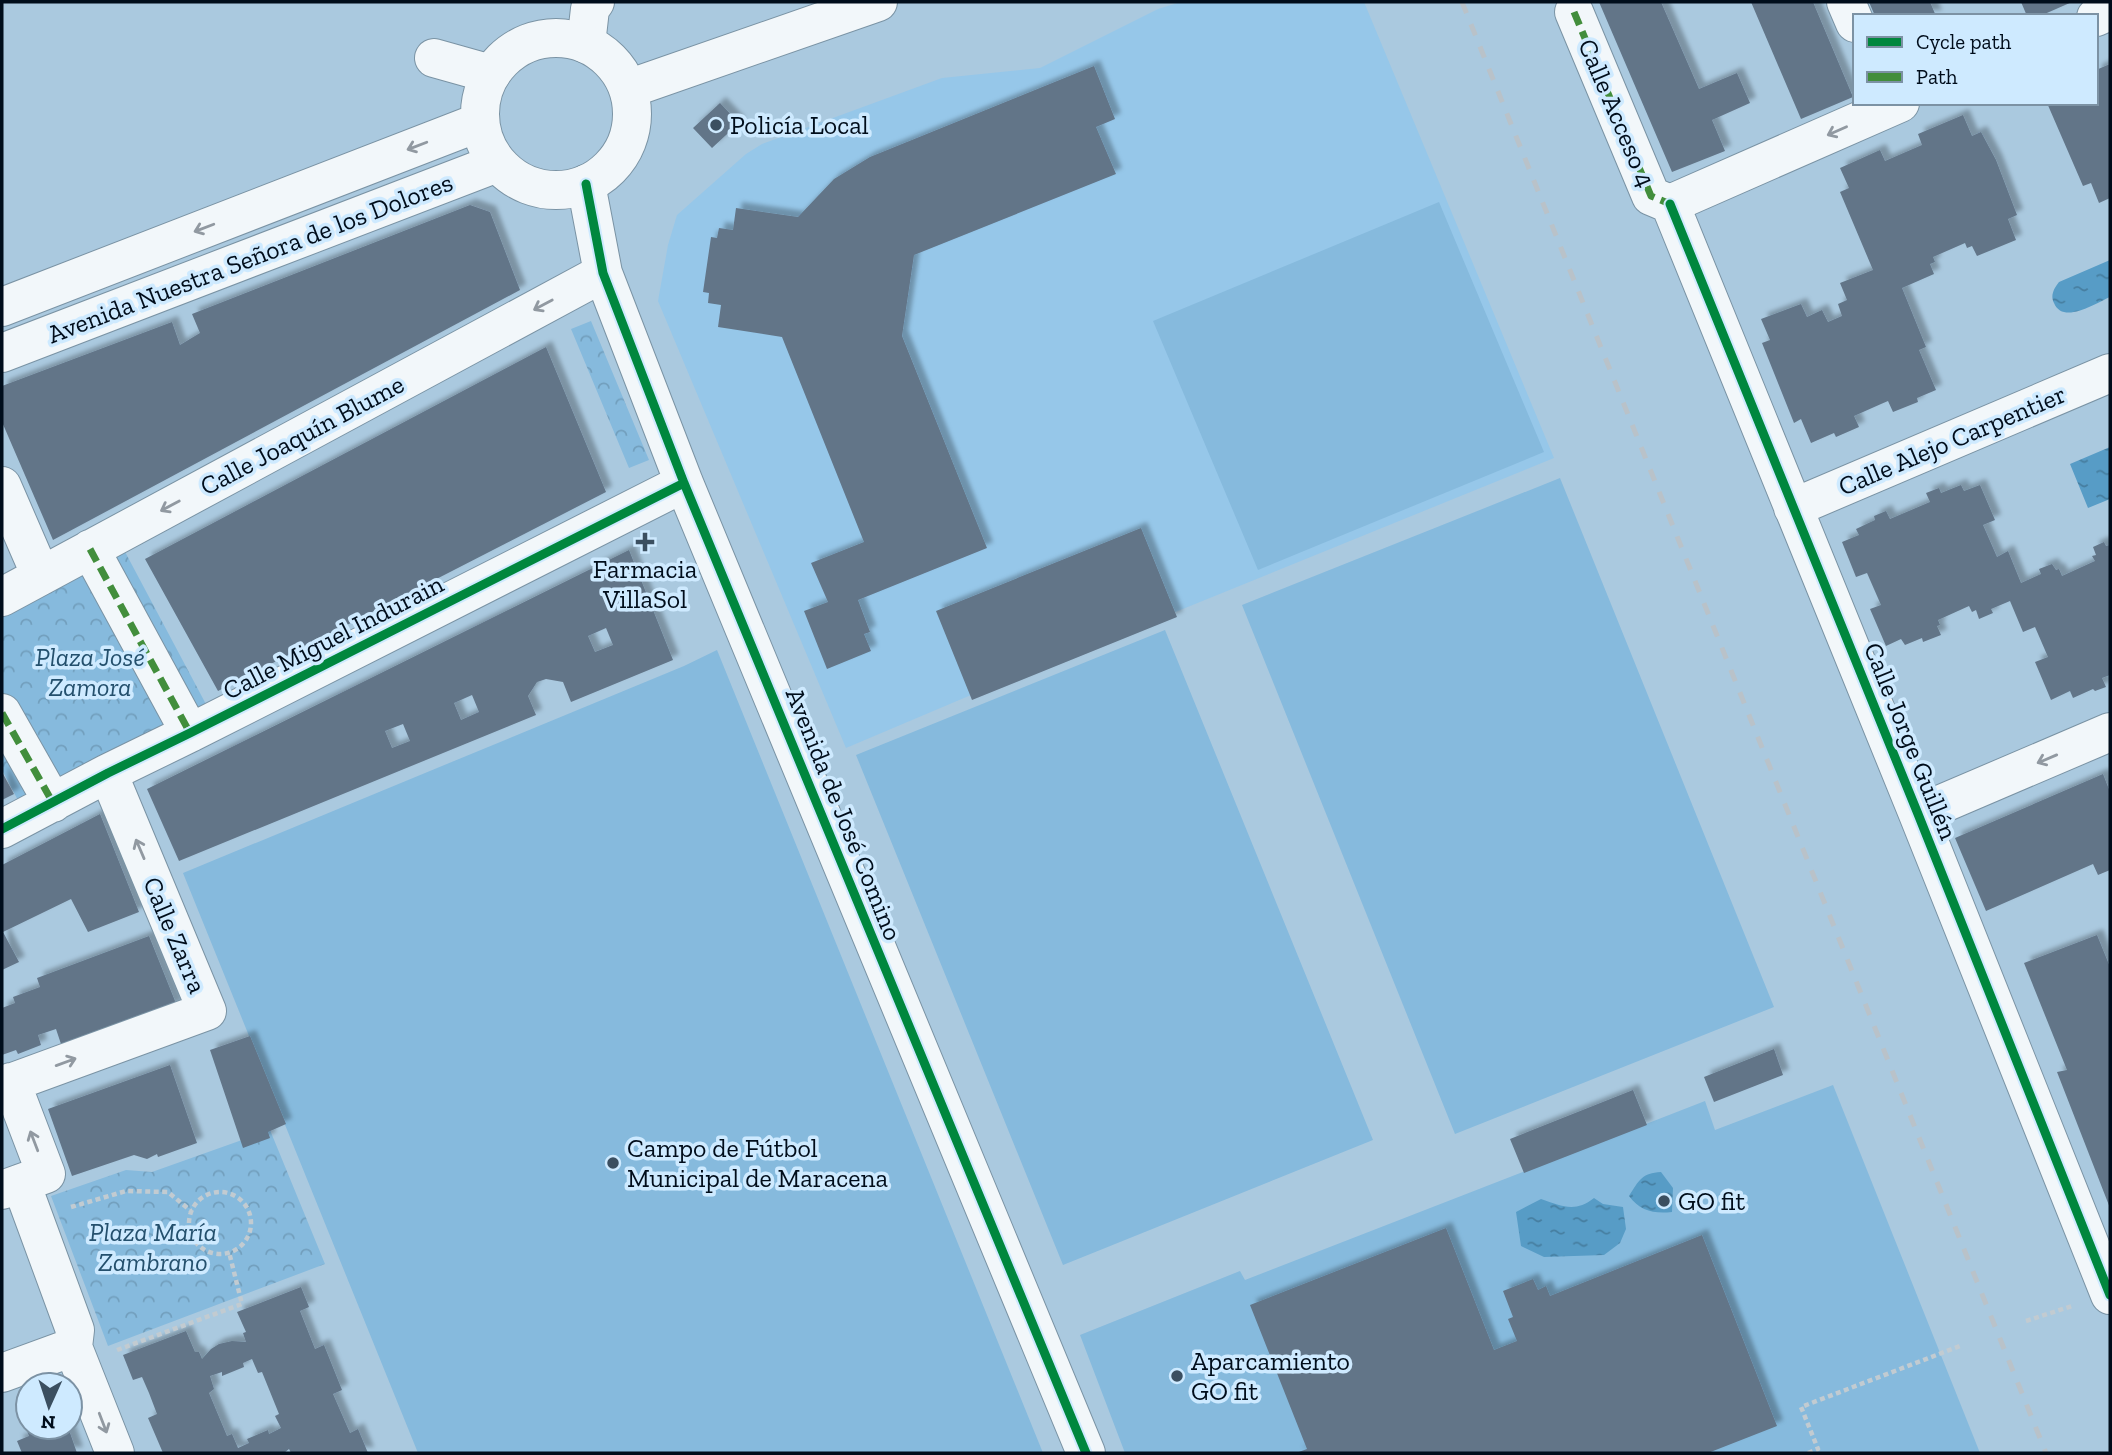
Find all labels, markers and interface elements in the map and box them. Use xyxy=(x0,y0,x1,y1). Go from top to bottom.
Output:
legend xyxy=(1853,14,2098,105)
text: Cycle path xyxy=(1916,29,2011,54)
street label: Calle Acceso 4 xyxy=(1571,34,1663,192)
text: Path xyxy=(1916,64,1958,89)
place label: Policía Local xyxy=(730,109,869,141)
marker: Policía Local xyxy=(708,117,724,133)
one-way arrow xyxy=(1827,125,1848,138)
one-way arrow xyxy=(406,141,428,154)
street label: Avenida Nuestra Señora de los Dolores xyxy=(43,166,457,350)
one-way arrow xyxy=(194,223,216,236)
one-way arrow xyxy=(533,299,554,313)
street label: Calle Joaquín Blume xyxy=(195,368,409,502)
street label: Calle Alejo Carpentier xyxy=(1833,378,2071,502)
one-way arrow xyxy=(160,500,181,513)
marker: Farmacia VillaSol xyxy=(637,534,653,550)
place label: Farmacia VillaSol xyxy=(593,553,698,615)
street label: Calle Miguel Indurain xyxy=(217,567,449,706)
street label: Calle Jorge Guillén xyxy=(1857,638,1965,844)
park label: Plaza José Zamora xyxy=(35,641,145,703)
street label: Avenida de José Comino xyxy=(779,683,909,945)
one-way arrow xyxy=(2037,753,2059,766)
one-way arrow xyxy=(132,839,145,861)
street label: Calle Zarra xyxy=(136,872,214,998)
one-way arrow xyxy=(54,1055,76,1068)
one-way arrow xyxy=(26,1130,39,1152)
place label: Campo de Fútbol Municipal de Maracena xyxy=(627,1132,888,1194)
marker: Campo de Fútbol Municipal de Maracena xyxy=(605,1155,621,1171)
place label: GO fit xyxy=(1678,1185,1746,1217)
marker: GO fit xyxy=(1656,1193,1672,1209)
park label: Plaza María Zambrano xyxy=(89,1216,217,1278)
place label: Aparcamiento GO fit xyxy=(1191,1345,1350,1407)
marker: Aparcamiento GO fit xyxy=(1169,1368,1185,1384)
north arrow xyxy=(14,1371,84,1441)
text: N xyxy=(40,1411,56,1434)
one-way arrow xyxy=(97,1411,110,1433)

